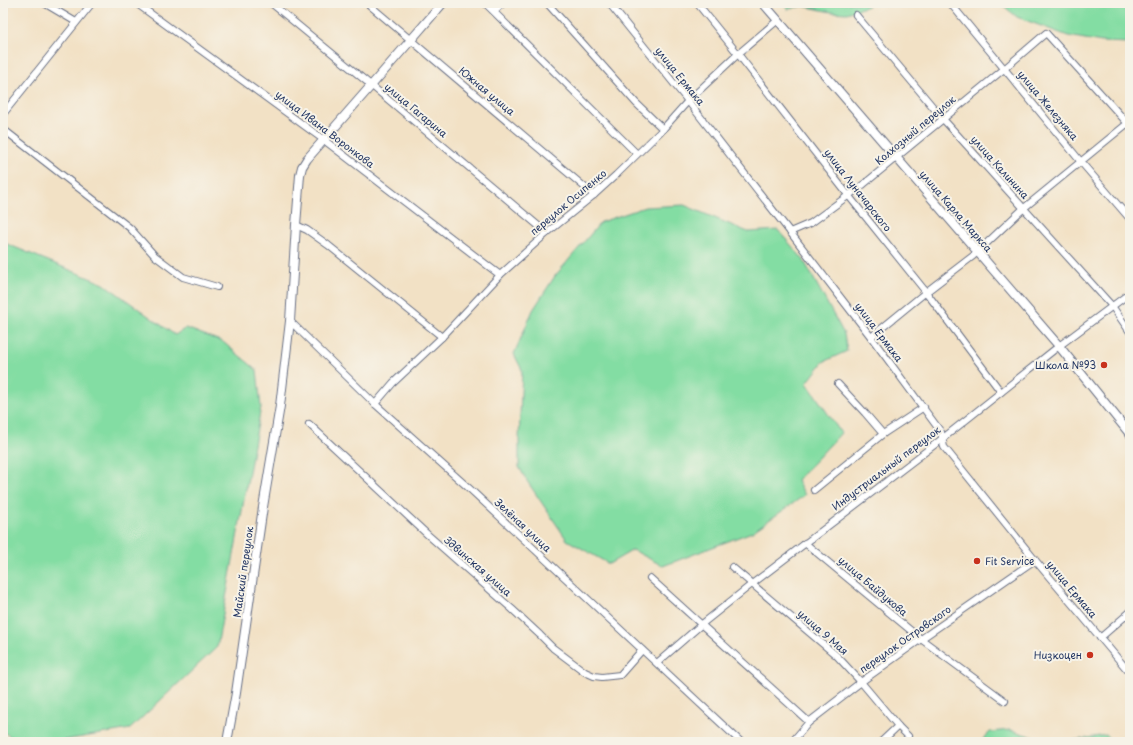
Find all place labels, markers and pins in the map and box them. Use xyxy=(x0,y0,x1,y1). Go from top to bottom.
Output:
place label: Школа №93 xyxy=(1035,357,1096,372)
marker: Школа №93 xyxy=(1099,360,1109,370)
place label: Fit Service xyxy=(985,553,1034,568)
marker: Fit Service xyxy=(972,556,982,566)
place label: Низкоцен xyxy=(1034,647,1082,662)
marker: Низкоцен xyxy=(1085,650,1095,660)

